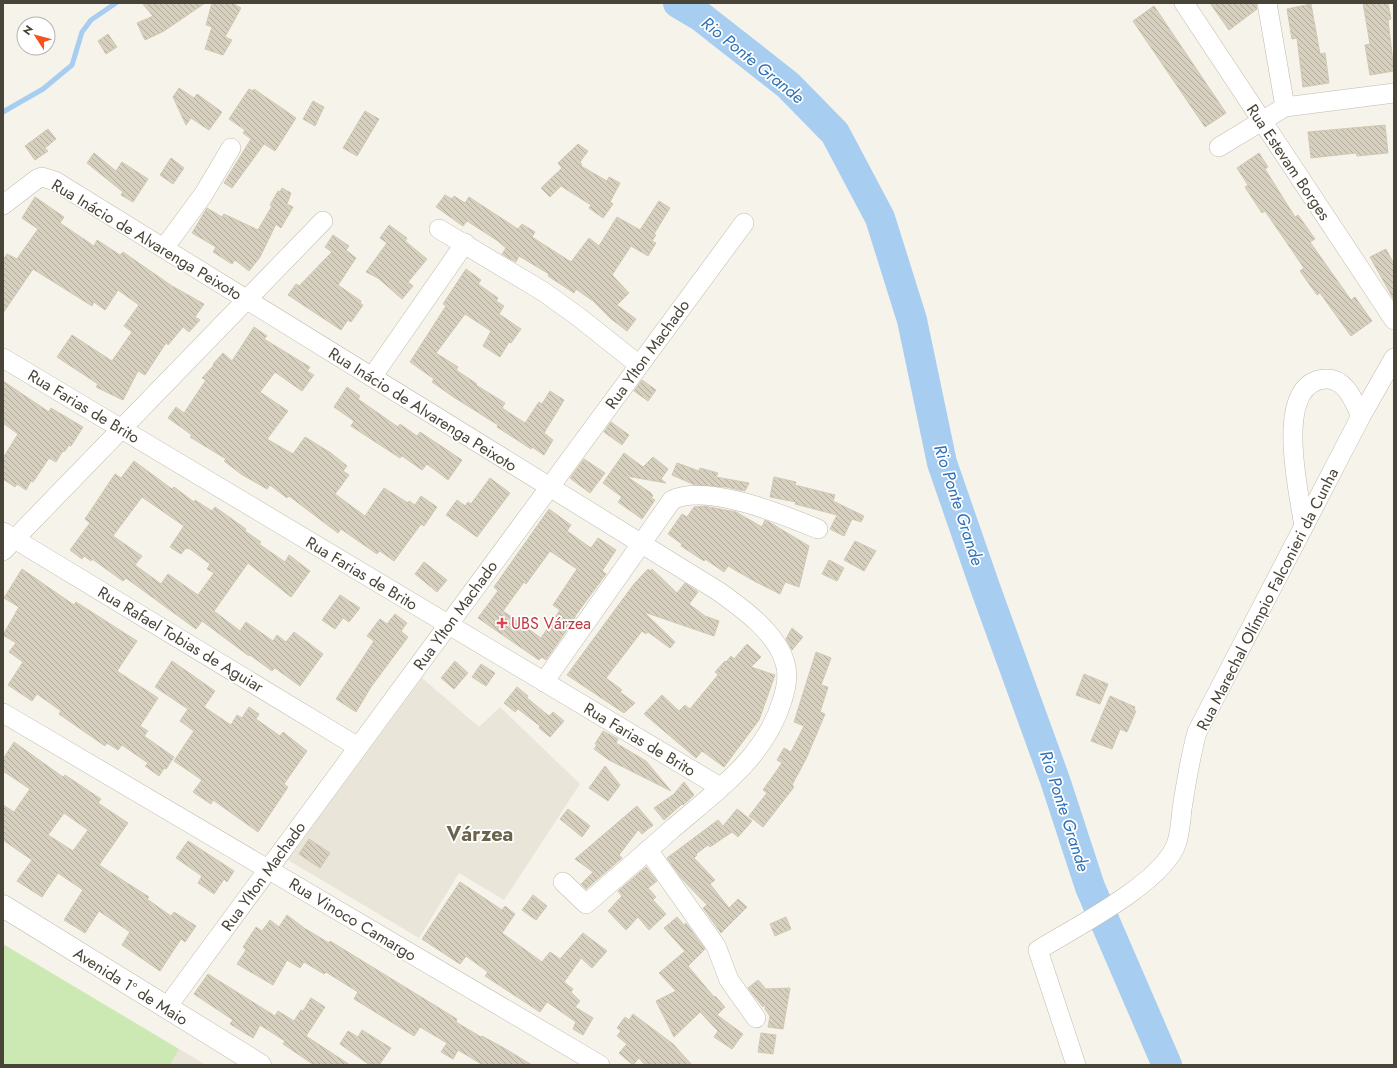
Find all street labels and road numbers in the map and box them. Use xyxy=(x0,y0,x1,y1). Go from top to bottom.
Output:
street label: Rua Estevam Borges xyxy=(1241,100,1336,225)
street label: Rua Inácio de Alvarenga Peixoto xyxy=(47,173,246,306)
street label: Rua Ylton Machado xyxy=(600,295,695,414)
street label: Rua Inácio de Alvarenga Peixoto xyxy=(324,342,522,477)
street label: Rua Farias de Brito xyxy=(23,364,144,449)
street label: Rua Marechal Olímpio Falconieri da Cunha xyxy=(1191,464,1344,735)
street label: Rua Farias de Brito xyxy=(301,531,422,616)
street label: Rua Ylton Machado xyxy=(408,556,503,675)
street label: Rua Rafael Tobias de Aguiar xyxy=(93,581,268,698)
street label: Rua Farias de Brito xyxy=(579,697,700,782)
street label: Rua Ylton Machado xyxy=(216,817,311,936)
street label: Rua Vinoco Camargo xyxy=(285,872,421,967)
street label: Avenida 1º de Maio xyxy=(69,942,193,1031)

